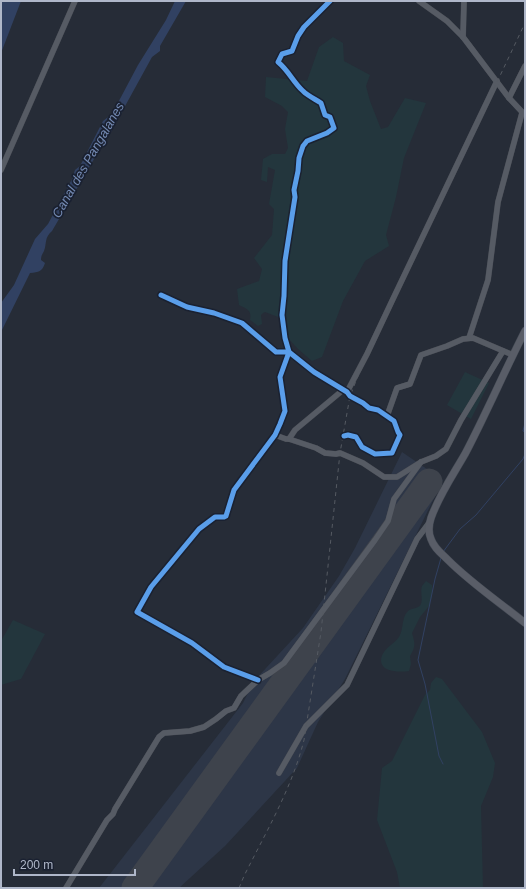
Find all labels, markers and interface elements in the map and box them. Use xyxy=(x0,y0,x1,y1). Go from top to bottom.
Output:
water label: Canal des Pangalanes xyxy=(49,99,127,220)
scale bar xyxy=(14,851,135,877)
text: 200 m xyxy=(20,858,53,872)

